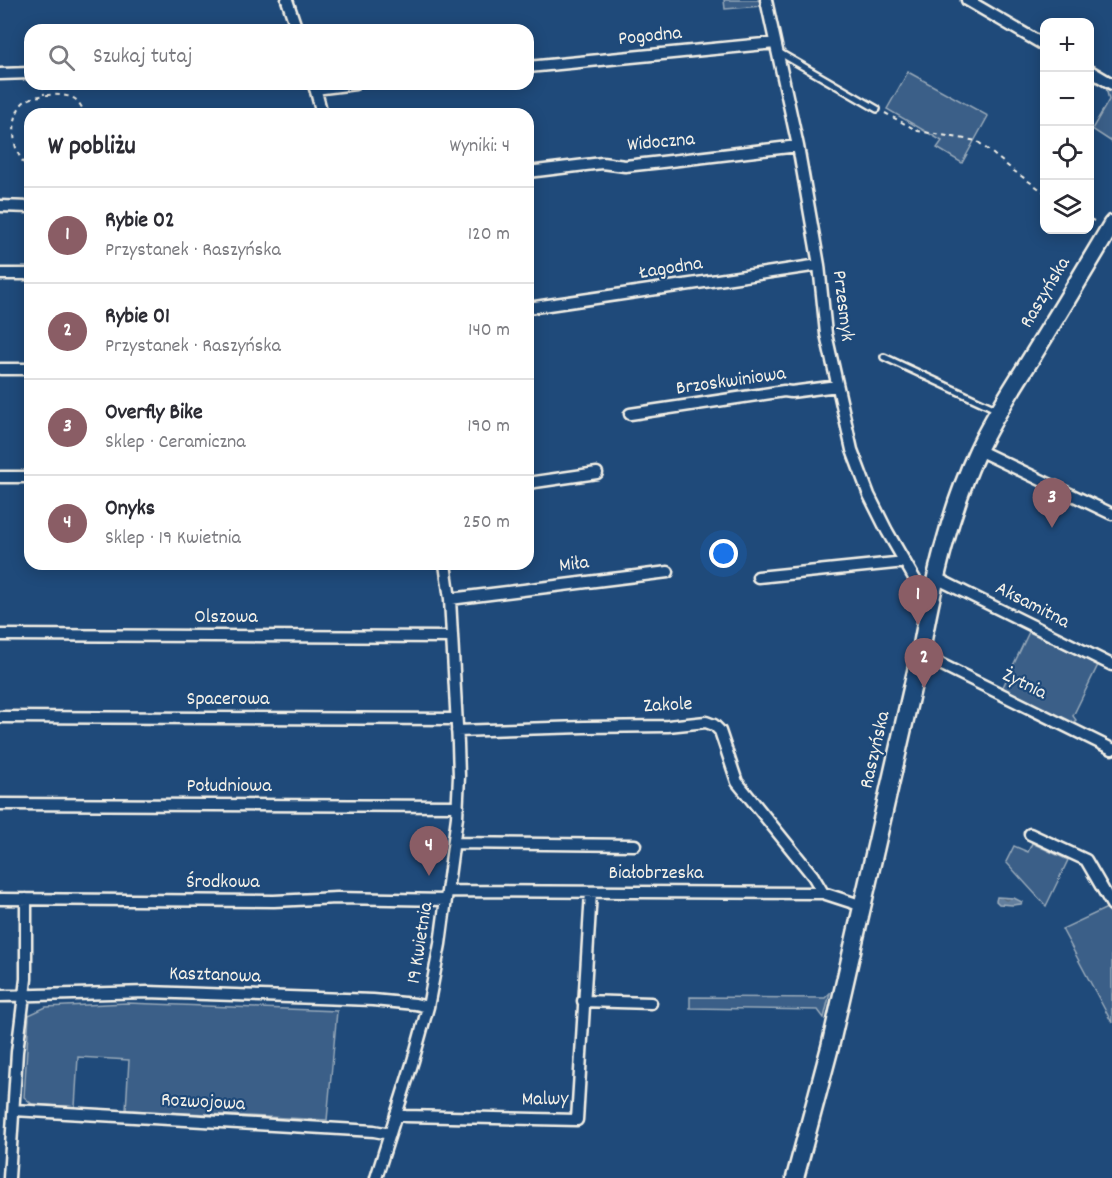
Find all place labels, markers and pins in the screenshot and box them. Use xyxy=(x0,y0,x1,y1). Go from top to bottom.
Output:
pin: 3 xyxy=(1032,478,1072,528)
pin: 1 xyxy=(898,576,938,625)
pin: 2 xyxy=(904,638,944,688)
pin: 4 xyxy=(410,826,448,876)

